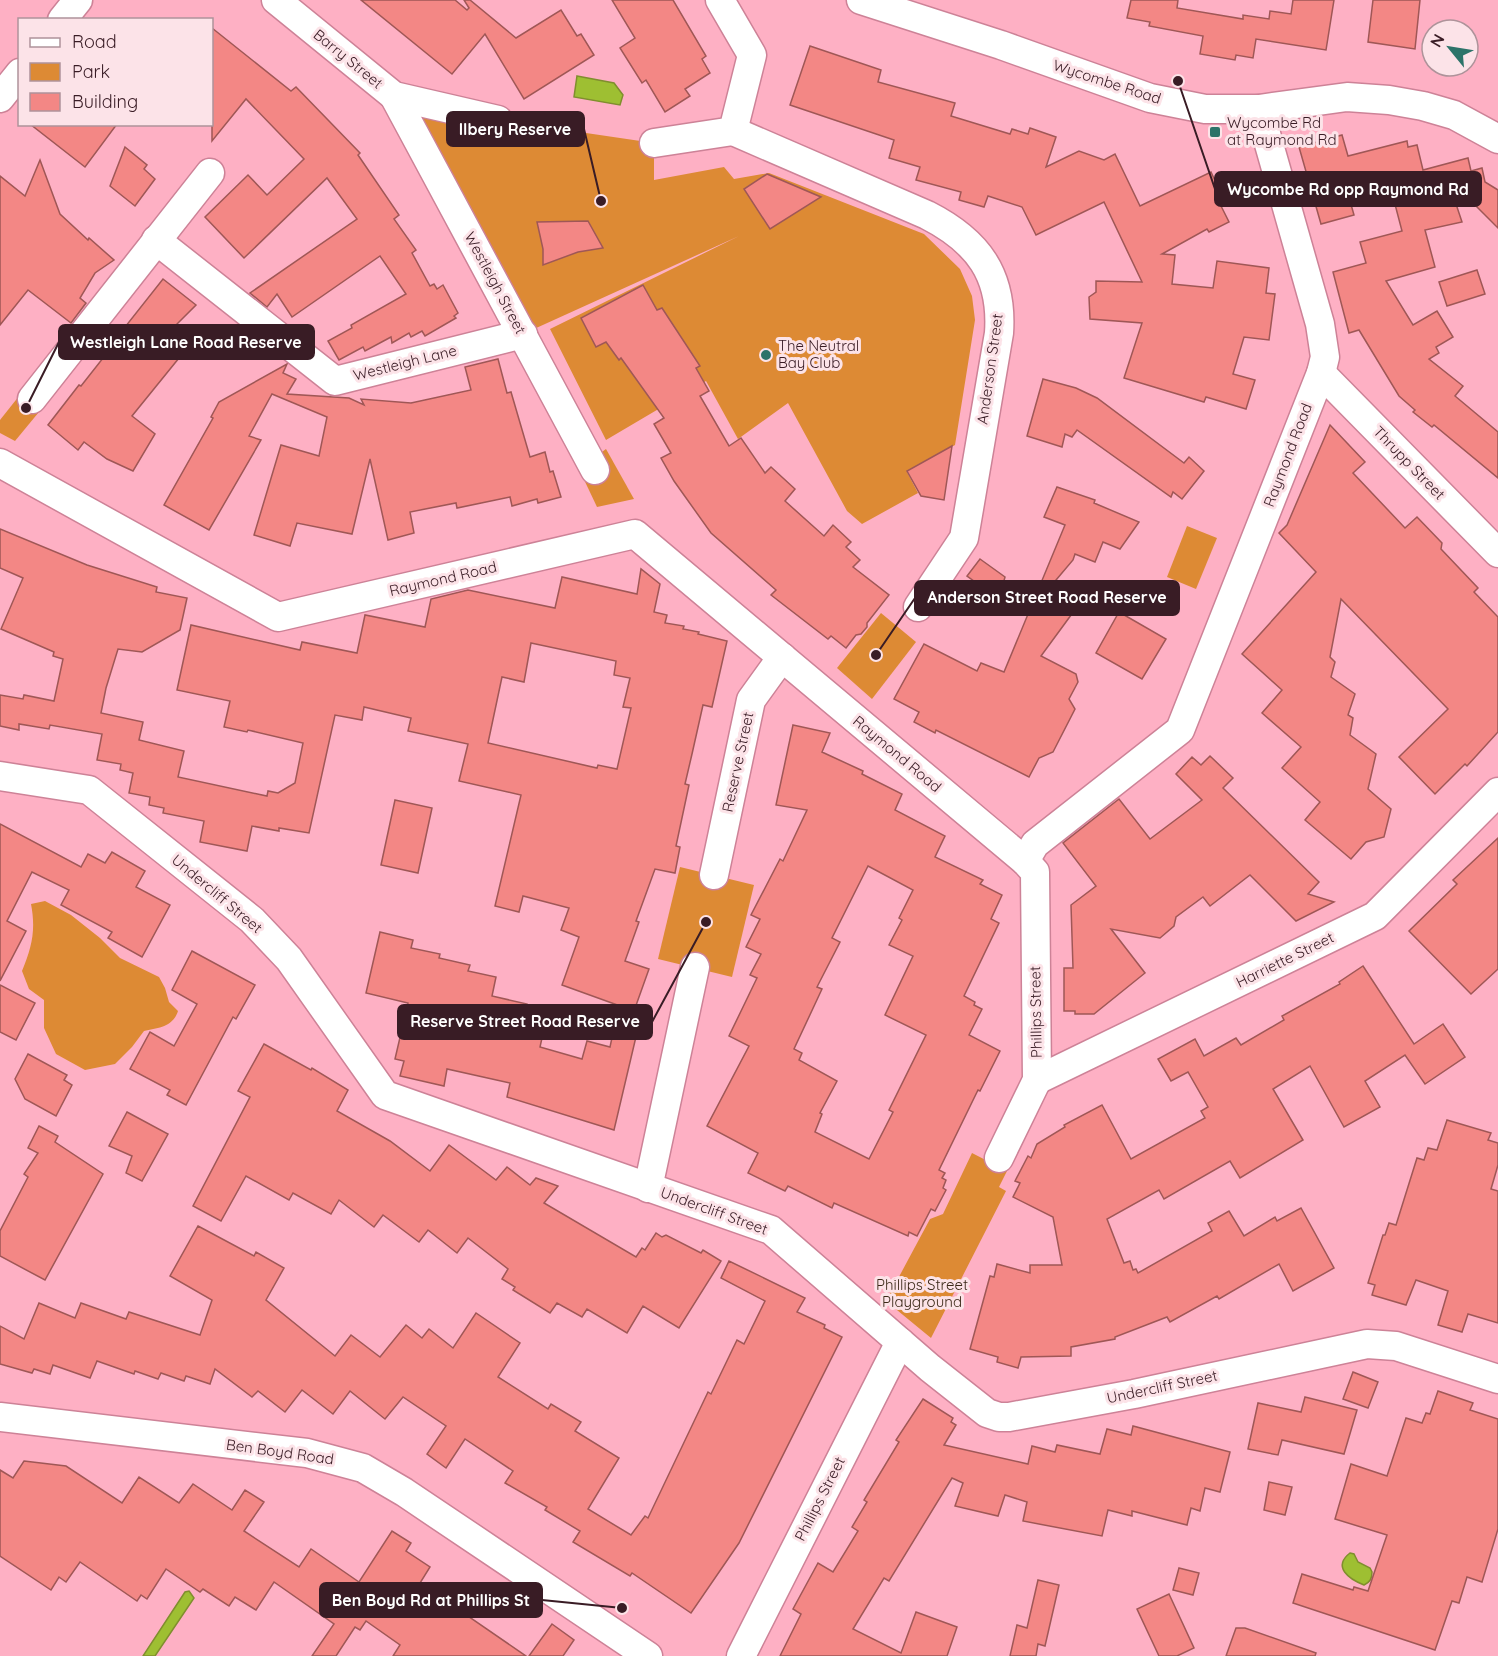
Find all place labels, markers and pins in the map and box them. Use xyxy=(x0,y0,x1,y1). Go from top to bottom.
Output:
callout: Ilbery Reserve xyxy=(447,112,584,146)
place label: Wycombe Rd at Raymond Rd xyxy=(1227,113,1337,149)
marker: Wycombe Rd at Raymond Rd xyxy=(1208,125,1222,139)
callout: Wycombe Rd opp Raymond Rd xyxy=(1215,172,1481,206)
callout: Westleigh Lane Road Reserve xyxy=(59,325,314,359)
place label: The Neutral Bay Club xyxy=(778,336,859,372)
marker: The Neutral Bay Club xyxy=(759,348,773,362)
callout: Anderson Street Road Reserve xyxy=(915,581,1179,615)
callout: Reserve Street Road Reserve xyxy=(398,1005,652,1039)
callout: Ben Boyd Rd at Phillips St xyxy=(320,1583,542,1617)

